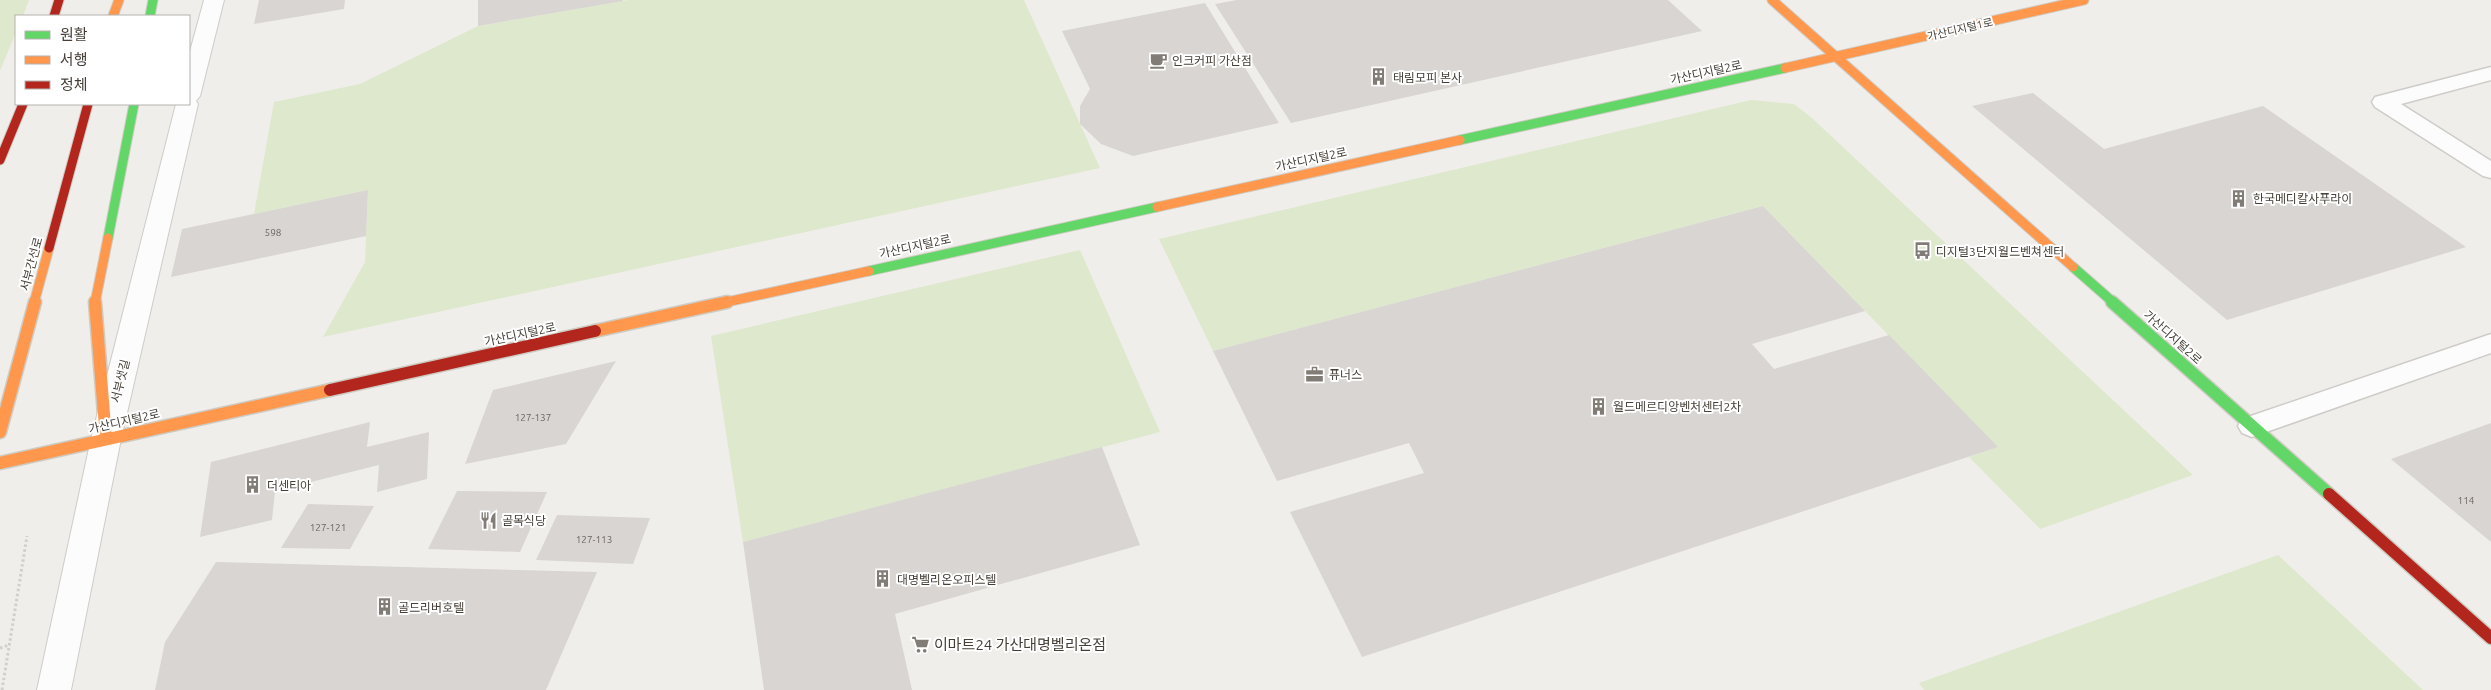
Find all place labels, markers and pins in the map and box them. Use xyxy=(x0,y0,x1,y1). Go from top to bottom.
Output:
cafe icon: 인크커피 가산점 xyxy=(1148,50,1168,70)
place label: 인크커피 가산점 xyxy=(1172,54,1252,67)
building icon: 태림모피 본사 xyxy=(1369,67,1389,87)
place label: 태림모피 본사 xyxy=(1393,71,1462,84)
building icon: 한국메디칼사푸라이 xyxy=(2229,188,2249,208)
place label: 한국메디칼사푸라이 xyxy=(2253,192,2352,205)
bus stop icon: 디지털3단지월드벤쳐센터 xyxy=(1912,241,1932,261)
place label: 디지털3단지월드벤쳐센터 xyxy=(1936,245,2064,258)
office icon: 퓨너스 xyxy=(1305,364,1325,384)
place label: 퓨너스 xyxy=(1329,368,1362,381)
building icon: 월드메르디앙벤처센터2차 xyxy=(1589,396,1609,416)
place label: 월드메르디앙벤처센터2차 xyxy=(1613,400,1741,413)
building icon: 더센티아 xyxy=(243,475,263,495)
place label: 더센티아 xyxy=(267,479,311,492)
restaurant icon: 골목식당 xyxy=(478,510,498,530)
place label: 골목식당 xyxy=(502,514,546,527)
building icon: 대명벨리온오피스텔 xyxy=(873,569,893,589)
place label: 대명벨리온오피스텔 xyxy=(897,573,996,586)
building icon: 골드리버호텔 xyxy=(374,597,394,617)
place label: 골드리버호텔 xyxy=(398,601,464,614)
supermarket icon: 이마트24 가산대명벨리온점 xyxy=(910,634,930,654)
place label: 이마트24 가산대명벨리온점 xyxy=(934,636,1106,653)

